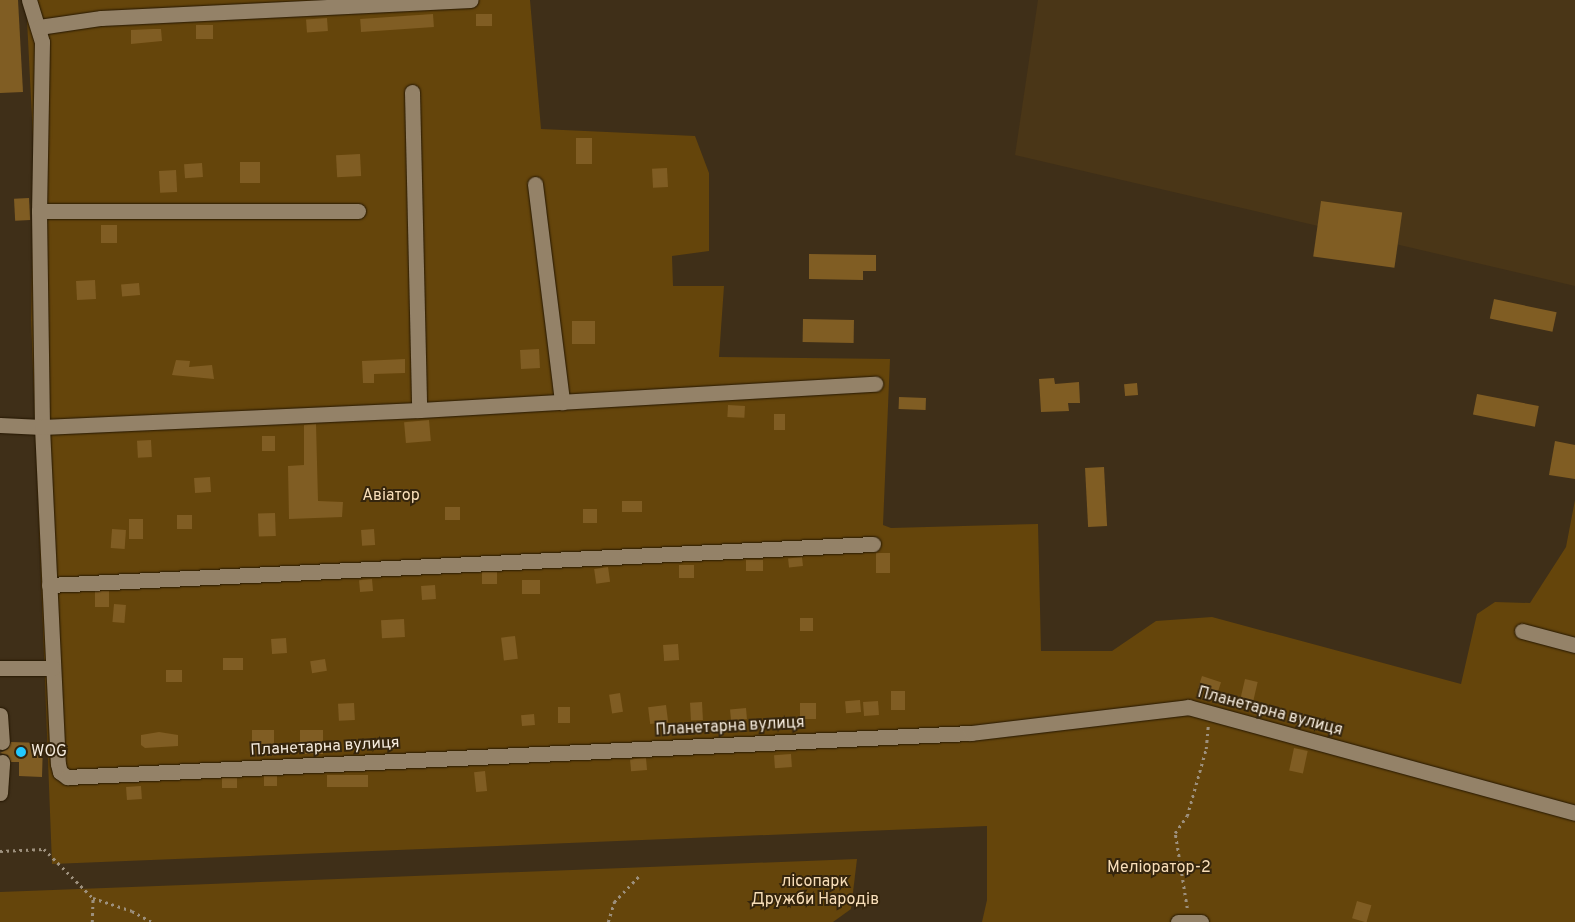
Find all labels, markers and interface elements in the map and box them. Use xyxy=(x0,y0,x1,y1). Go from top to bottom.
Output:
park label: Авіатор xyxy=(362,486,420,506)
street label: Планетарна вулиця xyxy=(1195,683,1345,741)
street label: Планетарна вулиця xyxy=(655,714,805,740)
street label: Планетарна вулиця xyxy=(250,734,400,760)
place label: WOG xyxy=(31,742,67,762)
marker: WOG xyxy=(15,746,27,758)
park label: Меліоратор-2 xyxy=(1107,858,1211,878)
park label: лісопарк Дружби Народів xyxy=(751,872,879,910)

